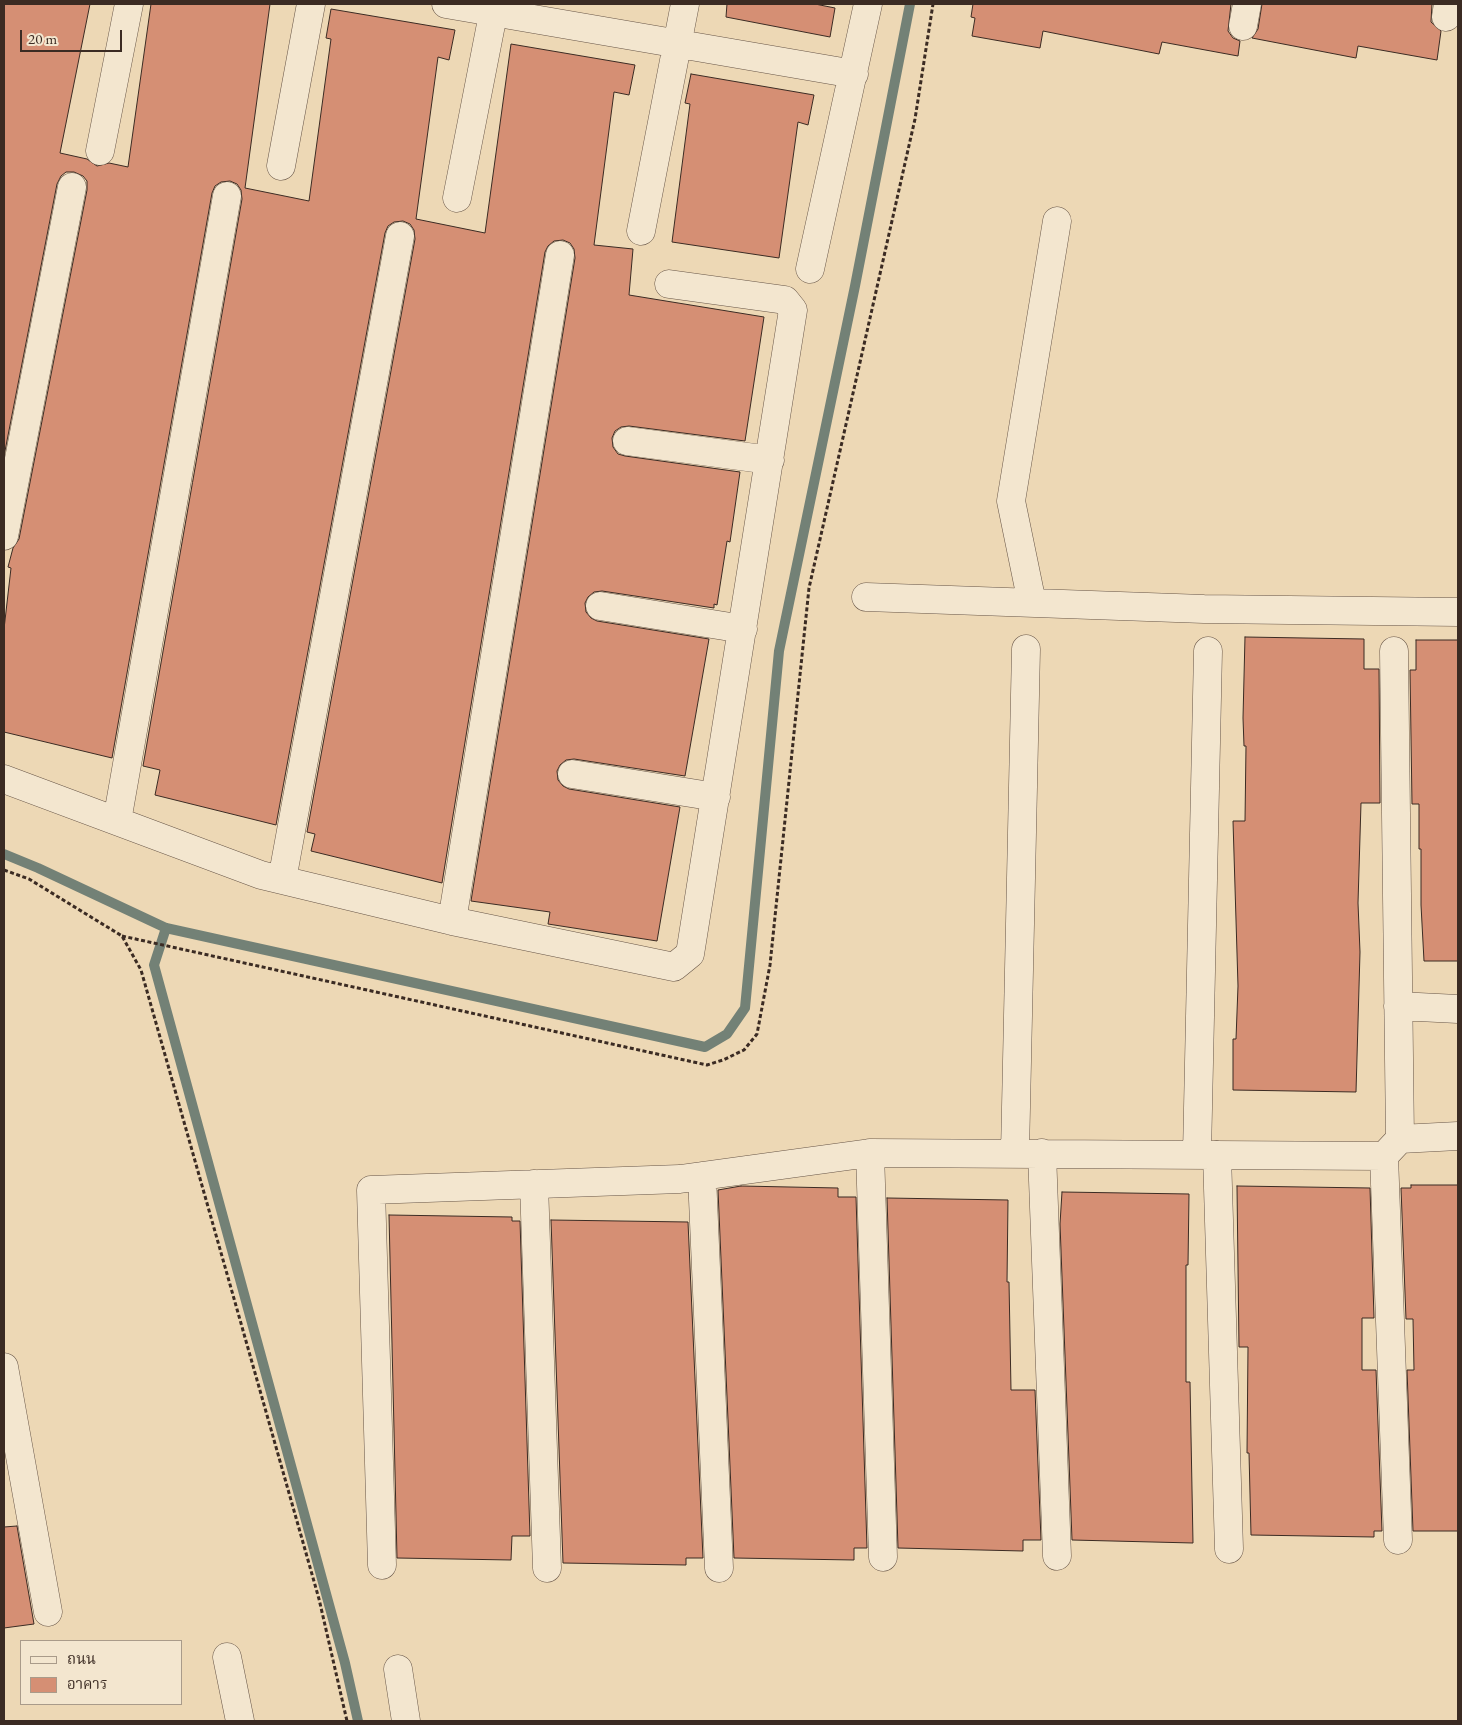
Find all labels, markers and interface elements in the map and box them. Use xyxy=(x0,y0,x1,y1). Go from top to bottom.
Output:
scale bar xyxy=(22,20,125,52)
text: 20 m xyxy=(28,29,57,48)
legend xyxy=(20,1640,182,1705)
text: ถนน xyxy=(67,1649,96,1668)
text: อาคาร xyxy=(67,1674,107,1693)

